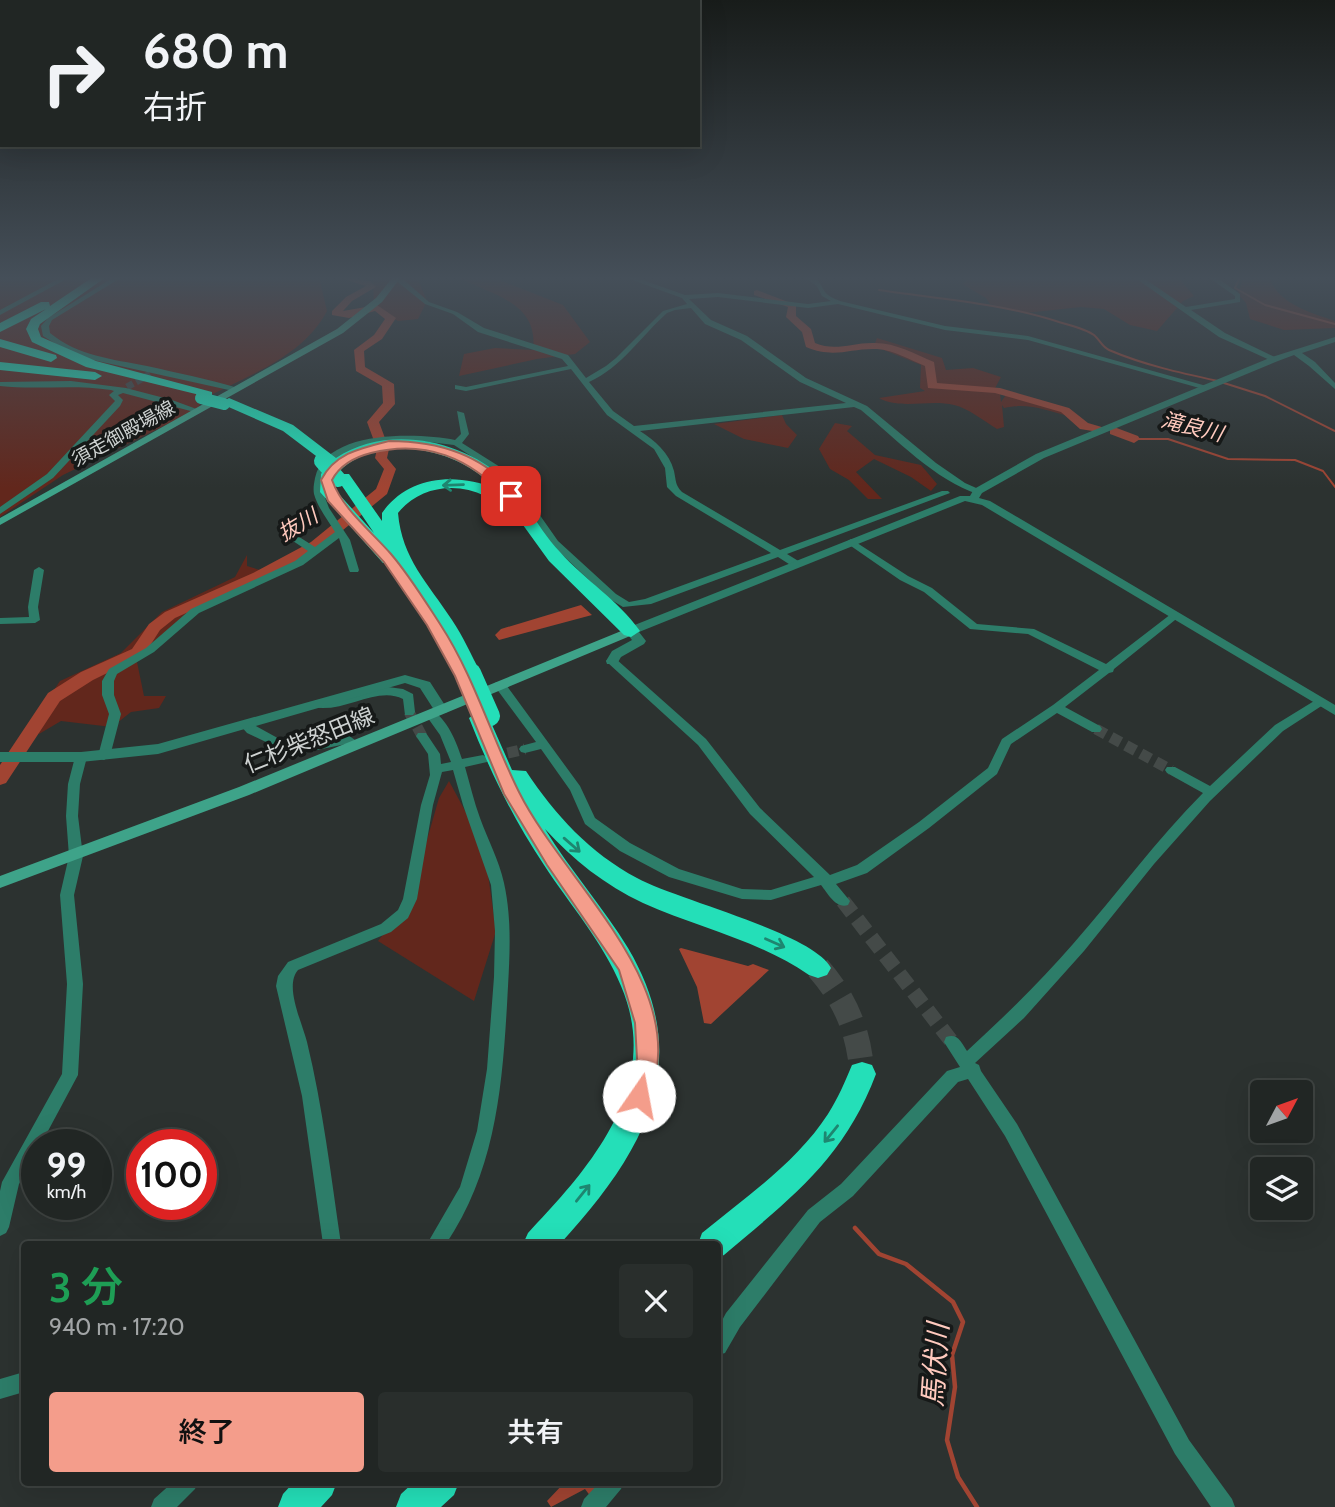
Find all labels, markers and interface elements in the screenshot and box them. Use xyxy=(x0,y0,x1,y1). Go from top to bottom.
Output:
text: 680 m xyxy=(143,21,288,80)
icon: right xyxy=(28,28,119,119)
text: 右折 xyxy=(143,87,207,126)
street label: 須走御殿場線 xyxy=(68,396,179,471)
water label: 滝良川 xyxy=(1159,407,1228,447)
pin xyxy=(481,466,541,526)
icon: arrive xyxy=(492,477,530,515)
one-way arrow xyxy=(441,478,464,491)
water label: 抜川 xyxy=(273,502,324,546)
street label: 仁杉柴怒田線 xyxy=(240,701,378,779)
one-way arrow xyxy=(562,836,580,852)
one-way arrow xyxy=(764,937,785,950)
position arrow xyxy=(602,1059,676,1133)
north arrow xyxy=(1250,1080,1312,1143)
map controls xyxy=(1250,1080,1313,1220)
one-way arrow xyxy=(823,1125,839,1143)
speed limit sign: 100 xyxy=(126,1129,217,1220)
text: 99 xyxy=(47,1144,86,1187)
button: layers xyxy=(1250,1157,1313,1220)
text: km/h xyxy=(47,1181,86,1203)
one-way arrow xyxy=(575,1184,591,1202)
text: 3 分 xyxy=(49,1261,123,1313)
button: close xyxy=(619,1264,693,1338)
text: 940 m · 17:20 xyxy=(49,1313,185,1341)
water label: 馬伏川 xyxy=(915,1319,955,1408)
button: 終了 xyxy=(49,1392,364,1472)
button: 共有 xyxy=(378,1392,693,1472)

